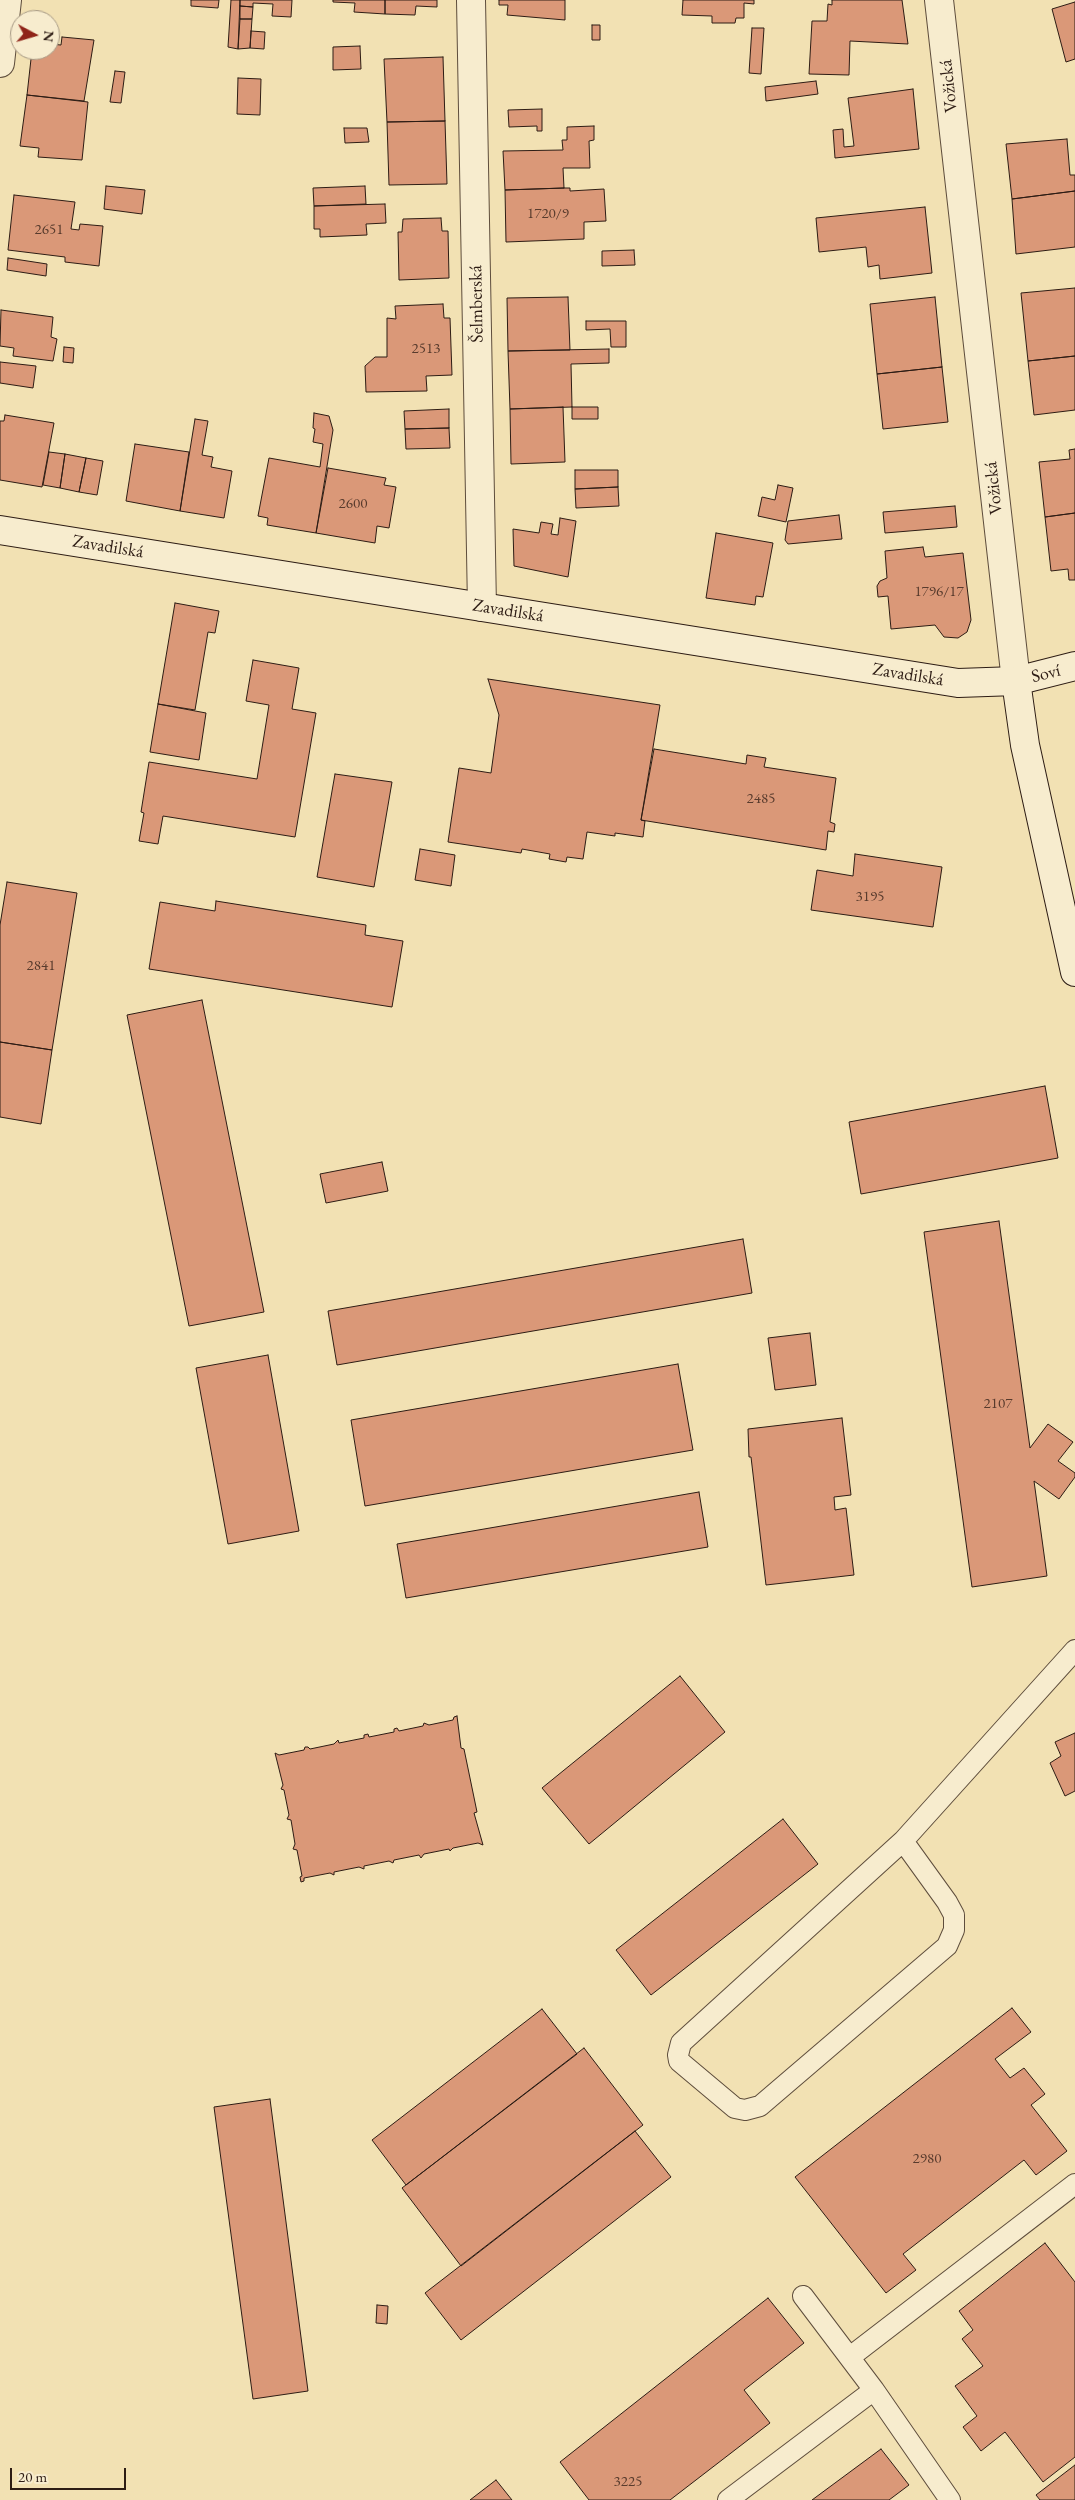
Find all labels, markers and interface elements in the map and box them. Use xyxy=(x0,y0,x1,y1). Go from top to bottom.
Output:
north arrow xyxy=(10,10,60,60)
text: N xyxy=(39,30,58,43)
street label: Vožická xyxy=(935,58,963,114)
house number: 1720/9 xyxy=(527,205,569,223)
house number: 2651 xyxy=(35,221,63,239)
street label: Šelmberská xyxy=(466,265,488,343)
house number: 2513 xyxy=(412,340,440,358)
street label: Vožická xyxy=(980,460,1008,516)
house number: 2600 xyxy=(339,495,367,513)
street label: Zavadilská xyxy=(71,531,145,563)
house number: 1796/17 xyxy=(914,583,964,601)
street label: Zavadilská xyxy=(471,595,545,627)
street label: Zavadilská xyxy=(871,659,945,691)
street label: Soví xyxy=(1029,660,1063,688)
house number: 2485 xyxy=(747,790,775,808)
house number: 3195 xyxy=(856,888,884,906)
house number: 2841 xyxy=(27,957,55,975)
house number: 2107 xyxy=(984,1395,1012,1413)
house number: 2980 xyxy=(913,2150,941,2168)
scale bar xyxy=(12,2458,129,2490)
text: 20 m xyxy=(18,2467,47,2486)
house number: 3225 xyxy=(614,2473,642,2491)

